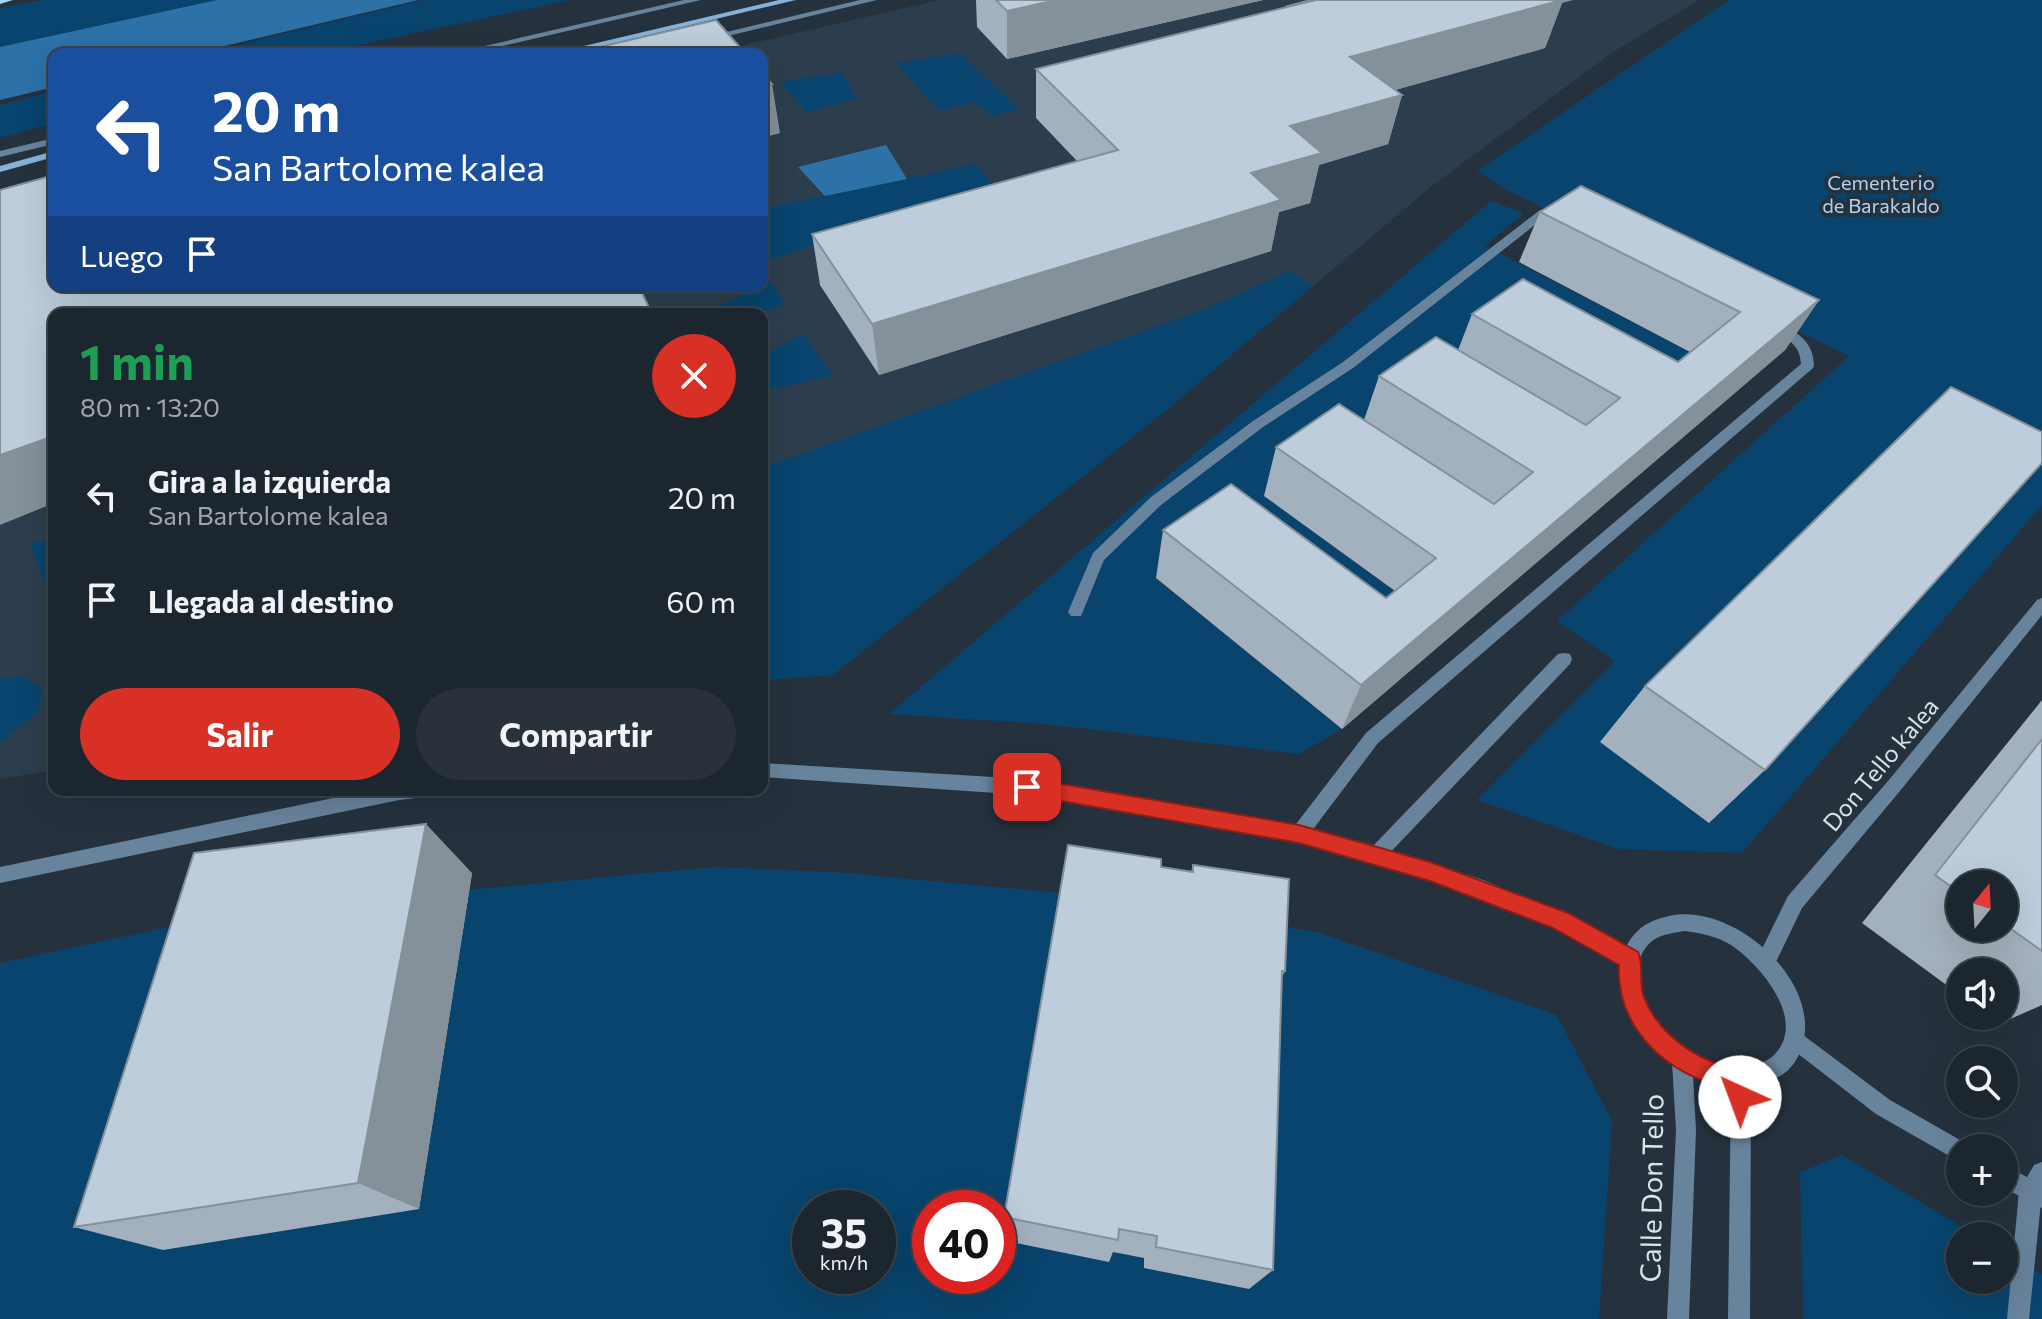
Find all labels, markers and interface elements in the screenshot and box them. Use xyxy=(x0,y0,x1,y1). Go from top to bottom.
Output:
text: 20 m xyxy=(212,75,340,144)
icon: left xyxy=(80,80,184,184)
text: San Bartolome kalea xyxy=(212,144,545,188)
park label: Cementerio de Barakaldo xyxy=(1822,170,1940,217)
icon: arrive xyxy=(180,232,224,276)
text: Luego xyxy=(80,236,164,273)
text: 1 min xyxy=(80,331,194,390)
button: close xyxy=(652,334,736,418)
text: 80 m · 13:20 xyxy=(80,391,220,422)
text: Gira a la izquierda xyxy=(148,462,391,499)
icon: left xyxy=(80,474,124,518)
text: 20 m xyxy=(668,478,736,515)
text: San Bartolome kalea xyxy=(148,499,389,530)
icon: arrive xyxy=(80,578,124,622)
text: Llegada al destino xyxy=(148,582,394,619)
text: 60 m xyxy=(666,582,736,619)
button: Salir xyxy=(80,688,400,780)
button: Compartir xyxy=(416,688,736,780)
street label: Don Tello kalea xyxy=(1816,692,1944,836)
pin xyxy=(993,753,1061,821)
icon: arrive xyxy=(1005,765,1049,809)
north arrow xyxy=(1946,870,2018,942)
map controls xyxy=(1946,870,2018,1294)
button: sound xyxy=(1946,958,2018,1030)
button: search xyxy=(1946,1046,2018,1118)
position arrow xyxy=(1698,1055,1782,1139)
street label: Calle Don Tello xyxy=(1632,1093,1670,1283)
button: + xyxy=(1946,1134,2018,1206)
speed limit sign: 40 xyxy=(912,1190,1016,1294)
text: 35 xyxy=(821,1207,867,1256)
button: − xyxy=(1946,1222,2018,1294)
text: km/h xyxy=(820,1250,868,1274)

